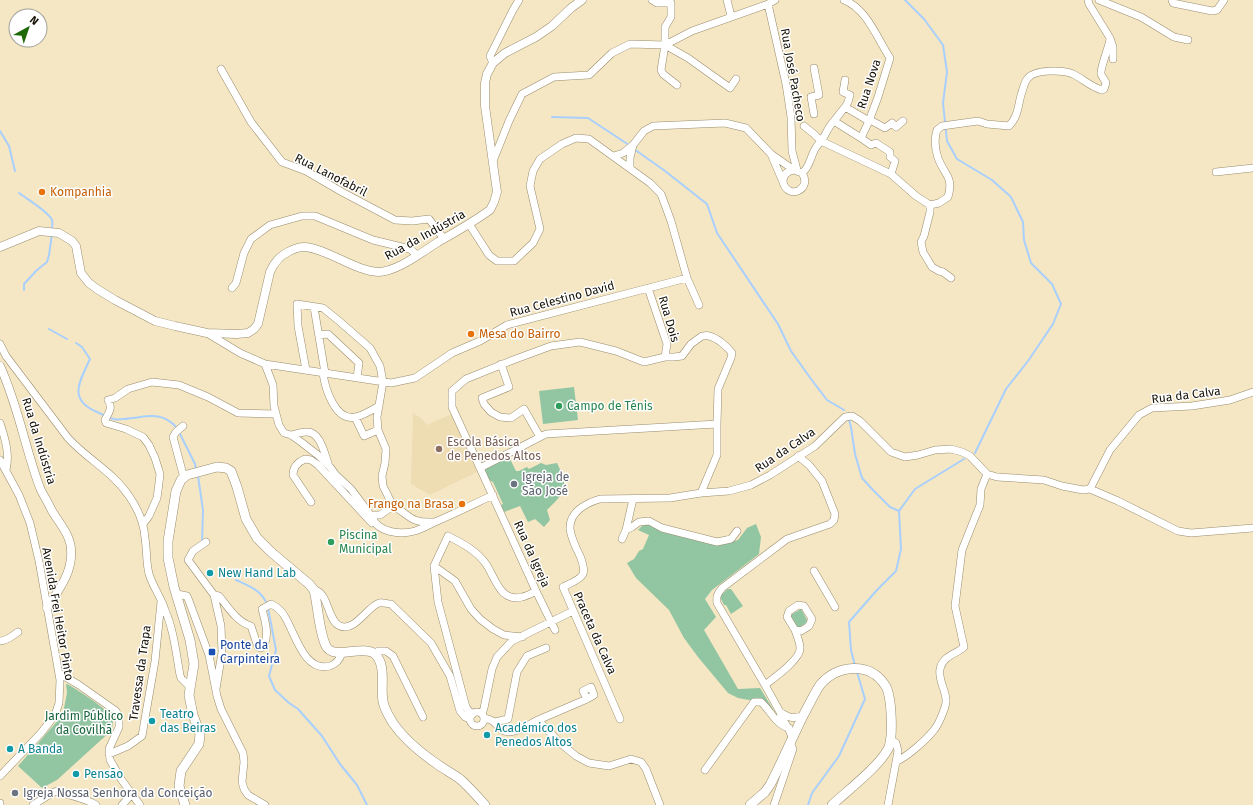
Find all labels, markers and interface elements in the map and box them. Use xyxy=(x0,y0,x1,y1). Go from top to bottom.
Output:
north arrow xyxy=(8,8,48,48)
text: N xyxy=(27,13,41,28)
street label: Rua José Pacheco xyxy=(778,27,808,123)
street label: Rua Nova xyxy=(854,57,884,111)
street label: Rua Lanofabril xyxy=(292,151,370,199)
place label: Kompanhia xyxy=(50,185,112,199)
marker: Kompanhia xyxy=(37,187,47,197)
street label: Rua da Indústria xyxy=(382,207,468,263)
street label: Rua Celestino David xyxy=(508,278,616,320)
street label: Rua Dois xyxy=(656,294,682,344)
place label: Mesa do Bairro xyxy=(479,327,561,341)
marker: Mesa do Bairro xyxy=(466,329,476,339)
street label: Rua da Calva xyxy=(1151,384,1221,406)
street label: Rua da Indústria xyxy=(19,396,59,486)
place label: Campo de Ténis xyxy=(567,399,653,413)
marker: Campo de Ténis xyxy=(554,401,564,411)
street label: Rua da Calva xyxy=(752,425,818,475)
place label: Escola Básica de Penedos Altos xyxy=(447,435,541,463)
marker: Escola Básica de Penedos Altos xyxy=(434,444,444,454)
place label: Igreja de São José xyxy=(522,470,569,498)
marker: Igreja de São José xyxy=(509,479,519,489)
place label: Frango na Brasa xyxy=(368,497,454,511)
marker: Frango na Brasa xyxy=(457,499,467,509)
street label: Rua da Igreja xyxy=(511,519,553,589)
place label: Piscina Municipal xyxy=(339,528,392,556)
marker: Piscina Municipal xyxy=(326,537,336,547)
street label: Avenida Frei Heitor Pinto xyxy=(39,546,77,682)
place label: New Hand Lab xyxy=(218,566,296,580)
marker: New Hand Lab xyxy=(205,568,215,578)
street label: Praceta da Calva xyxy=(571,590,619,676)
street label: Travessa da Trapa xyxy=(126,624,154,722)
place label: Ponte da Carpinteira xyxy=(220,638,280,666)
marker: Ponte da Carpinteira xyxy=(207,647,217,657)
place label: Teatro das Beiras xyxy=(160,707,216,735)
park label: Jardim Público da Covilhã xyxy=(45,709,123,737)
marker: Teatro das Beiras xyxy=(147,716,157,726)
place label: Académico dos Penedos Altos xyxy=(495,721,577,749)
marker: Académico dos Penedos Altos xyxy=(482,730,492,740)
place label: A Banda xyxy=(18,742,63,756)
marker: A Banda xyxy=(5,744,15,754)
place label: Pensão xyxy=(84,767,123,781)
marker: Pensão xyxy=(71,769,81,779)
place label: Igreja Nossa Senhora da Conceição xyxy=(23,786,213,800)
marker: Igreja Nossa Senhora da Conceição xyxy=(10,788,20,798)

